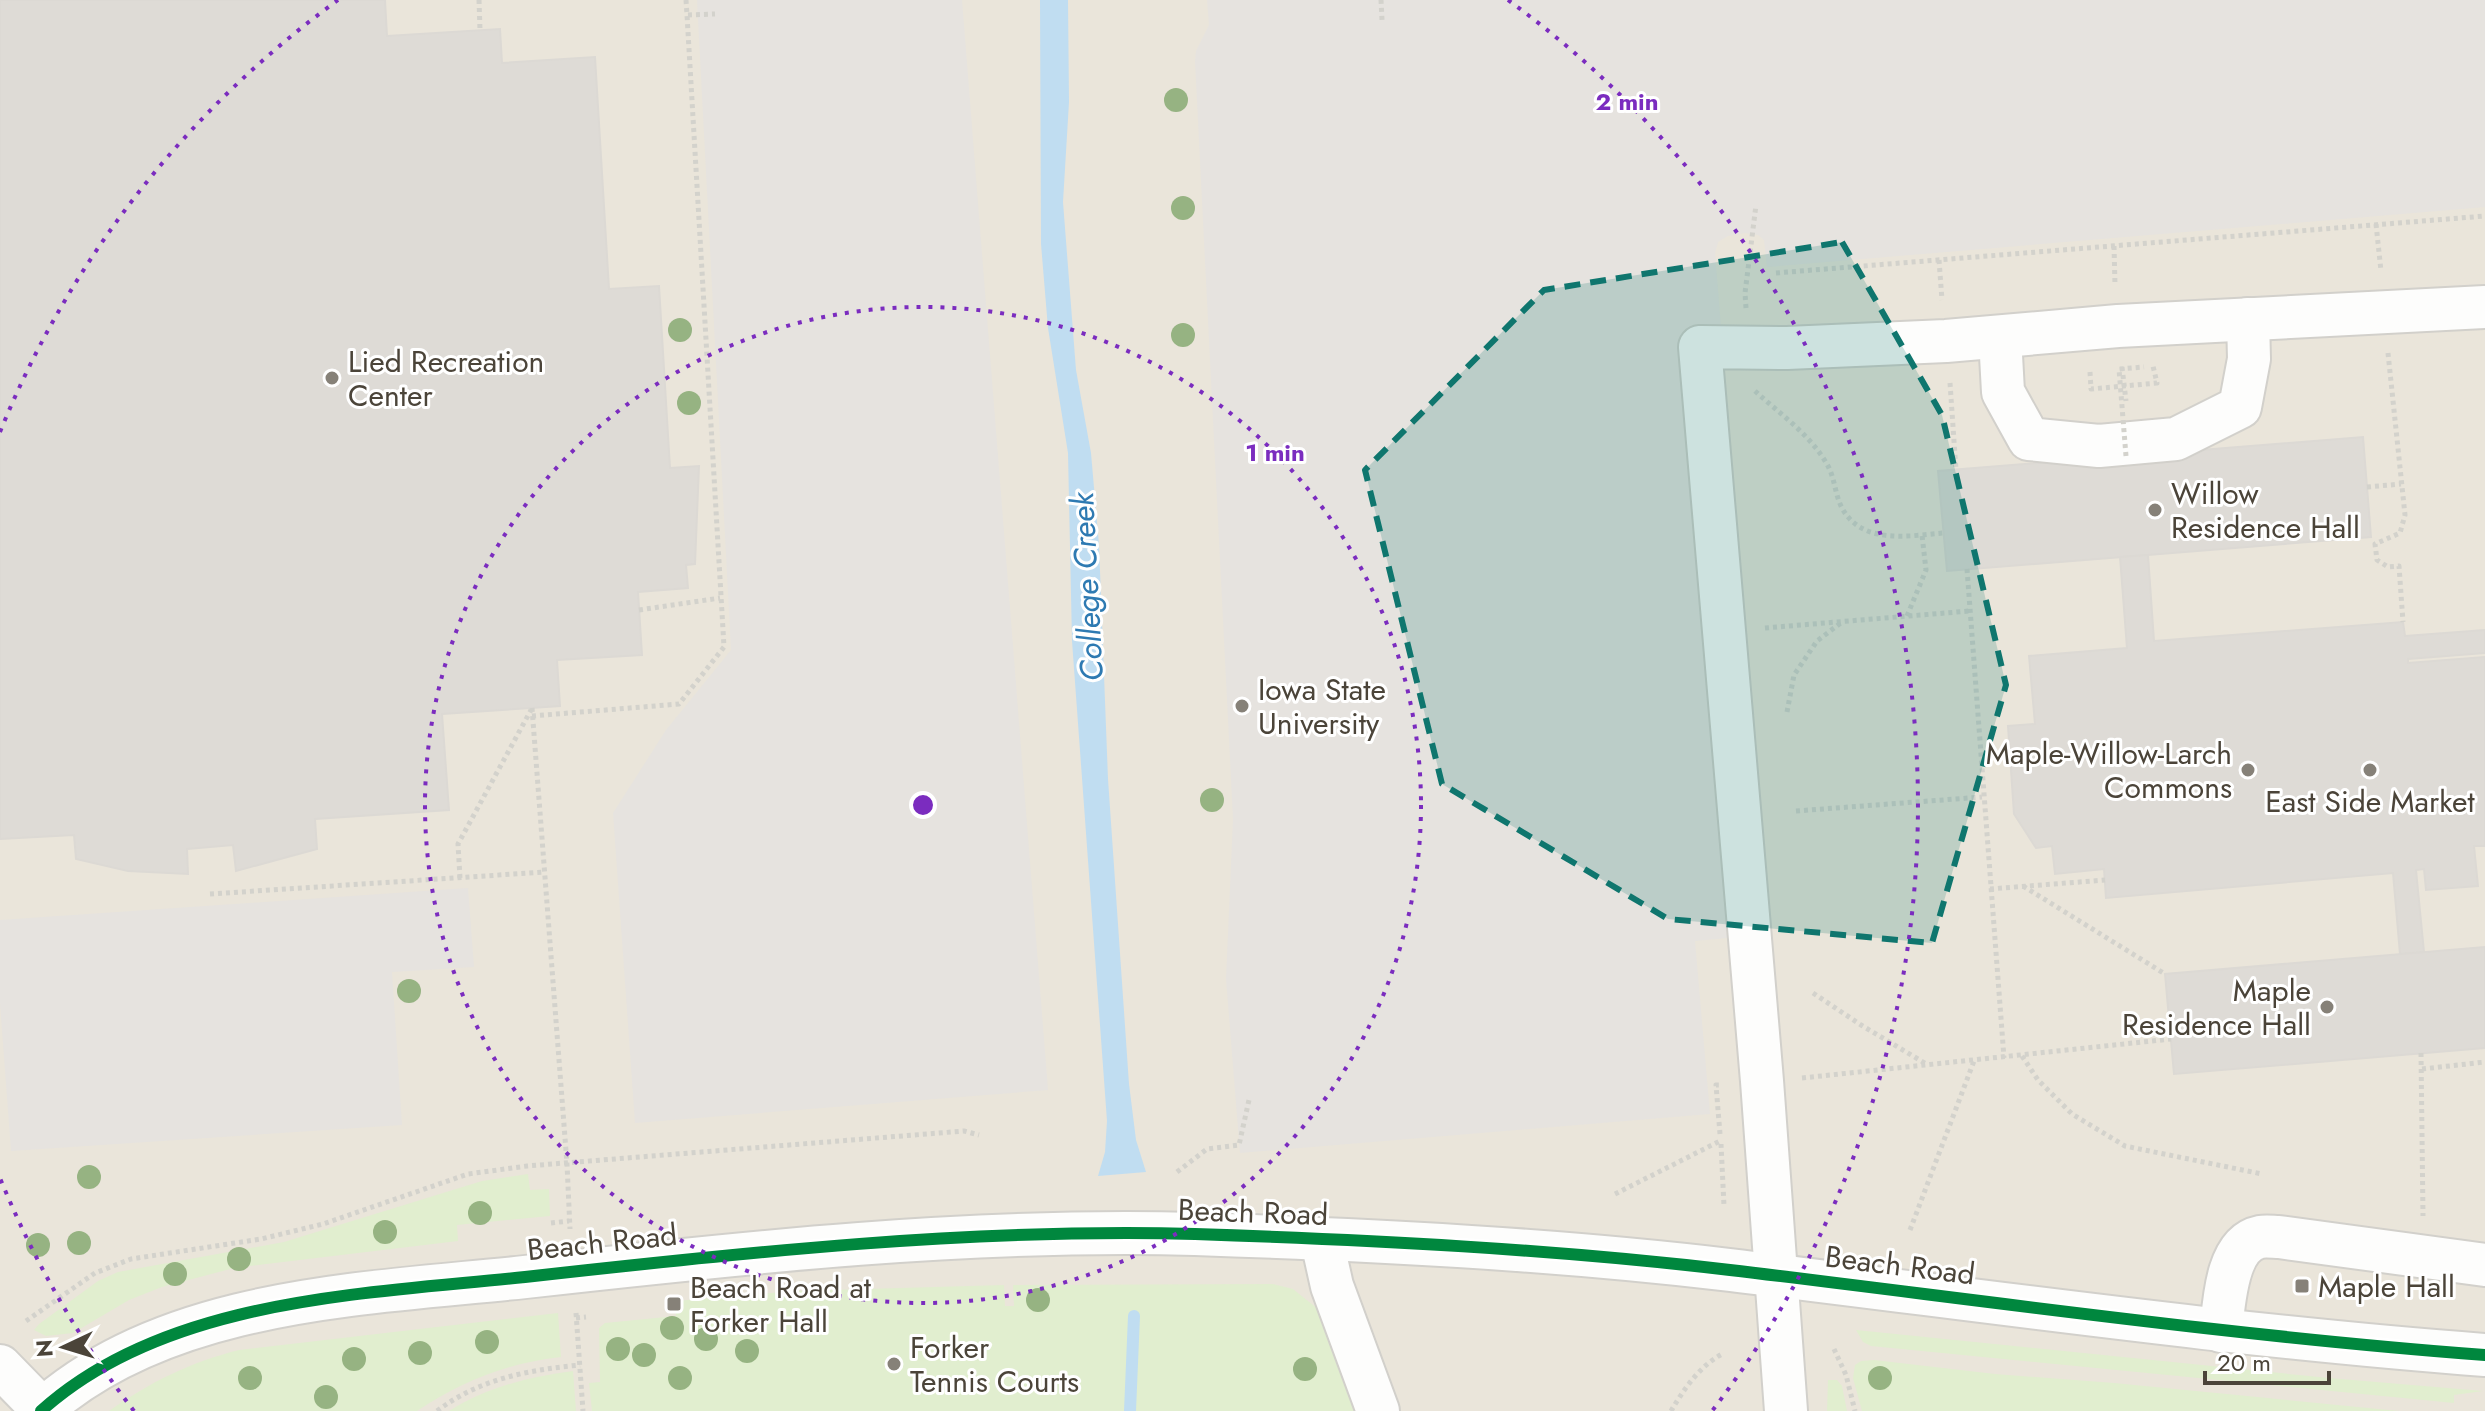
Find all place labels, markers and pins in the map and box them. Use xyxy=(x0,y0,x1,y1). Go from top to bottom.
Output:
place label: Lied Recreation Center xyxy=(348,340,544,417)
marker: Lied Recreation Center xyxy=(323,369,341,387)
place label: Willow Residence Hall xyxy=(2171,472,2360,549)
marker: Willow Residence Hall xyxy=(2146,501,2164,519)
place label: Iowa State University xyxy=(1258,668,1386,745)
marker: Iowa State University xyxy=(1233,697,1251,715)
place label: Maple-Willow-Larch Commons xyxy=(1986,732,2232,809)
marker: Maple-Willow-Larch Commons xyxy=(2239,761,2257,779)
marker: East Side Market xyxy=(2361,761,2379,779)
place label: East Side Market xyxy=(2265,780,2476,823)
centre of rings xyxy=(909,791,937,819)
place label: Maple Residence Hall xyxy=(2122,969,2311,1046)
marker: Maple Residence Hall xyxy=(2318,998,2336,1016)
place label: Maple Hall xyxy=(2318,1265,2455,1308)
place label: Beach Road at Forker Hall xyxy=(690,1266,872,1343)
marker: Maple Hall xyxy=(2293,1277,2311,1295)
marker: Beach Road at Forker Hall xyxy=(665,1295,683,1313)
place label: Forker Tennis Courts xyxy=(910,1326,1079,1403)
marker: Forker Tennis Courts xyxy=(885,1355,903,1373)

